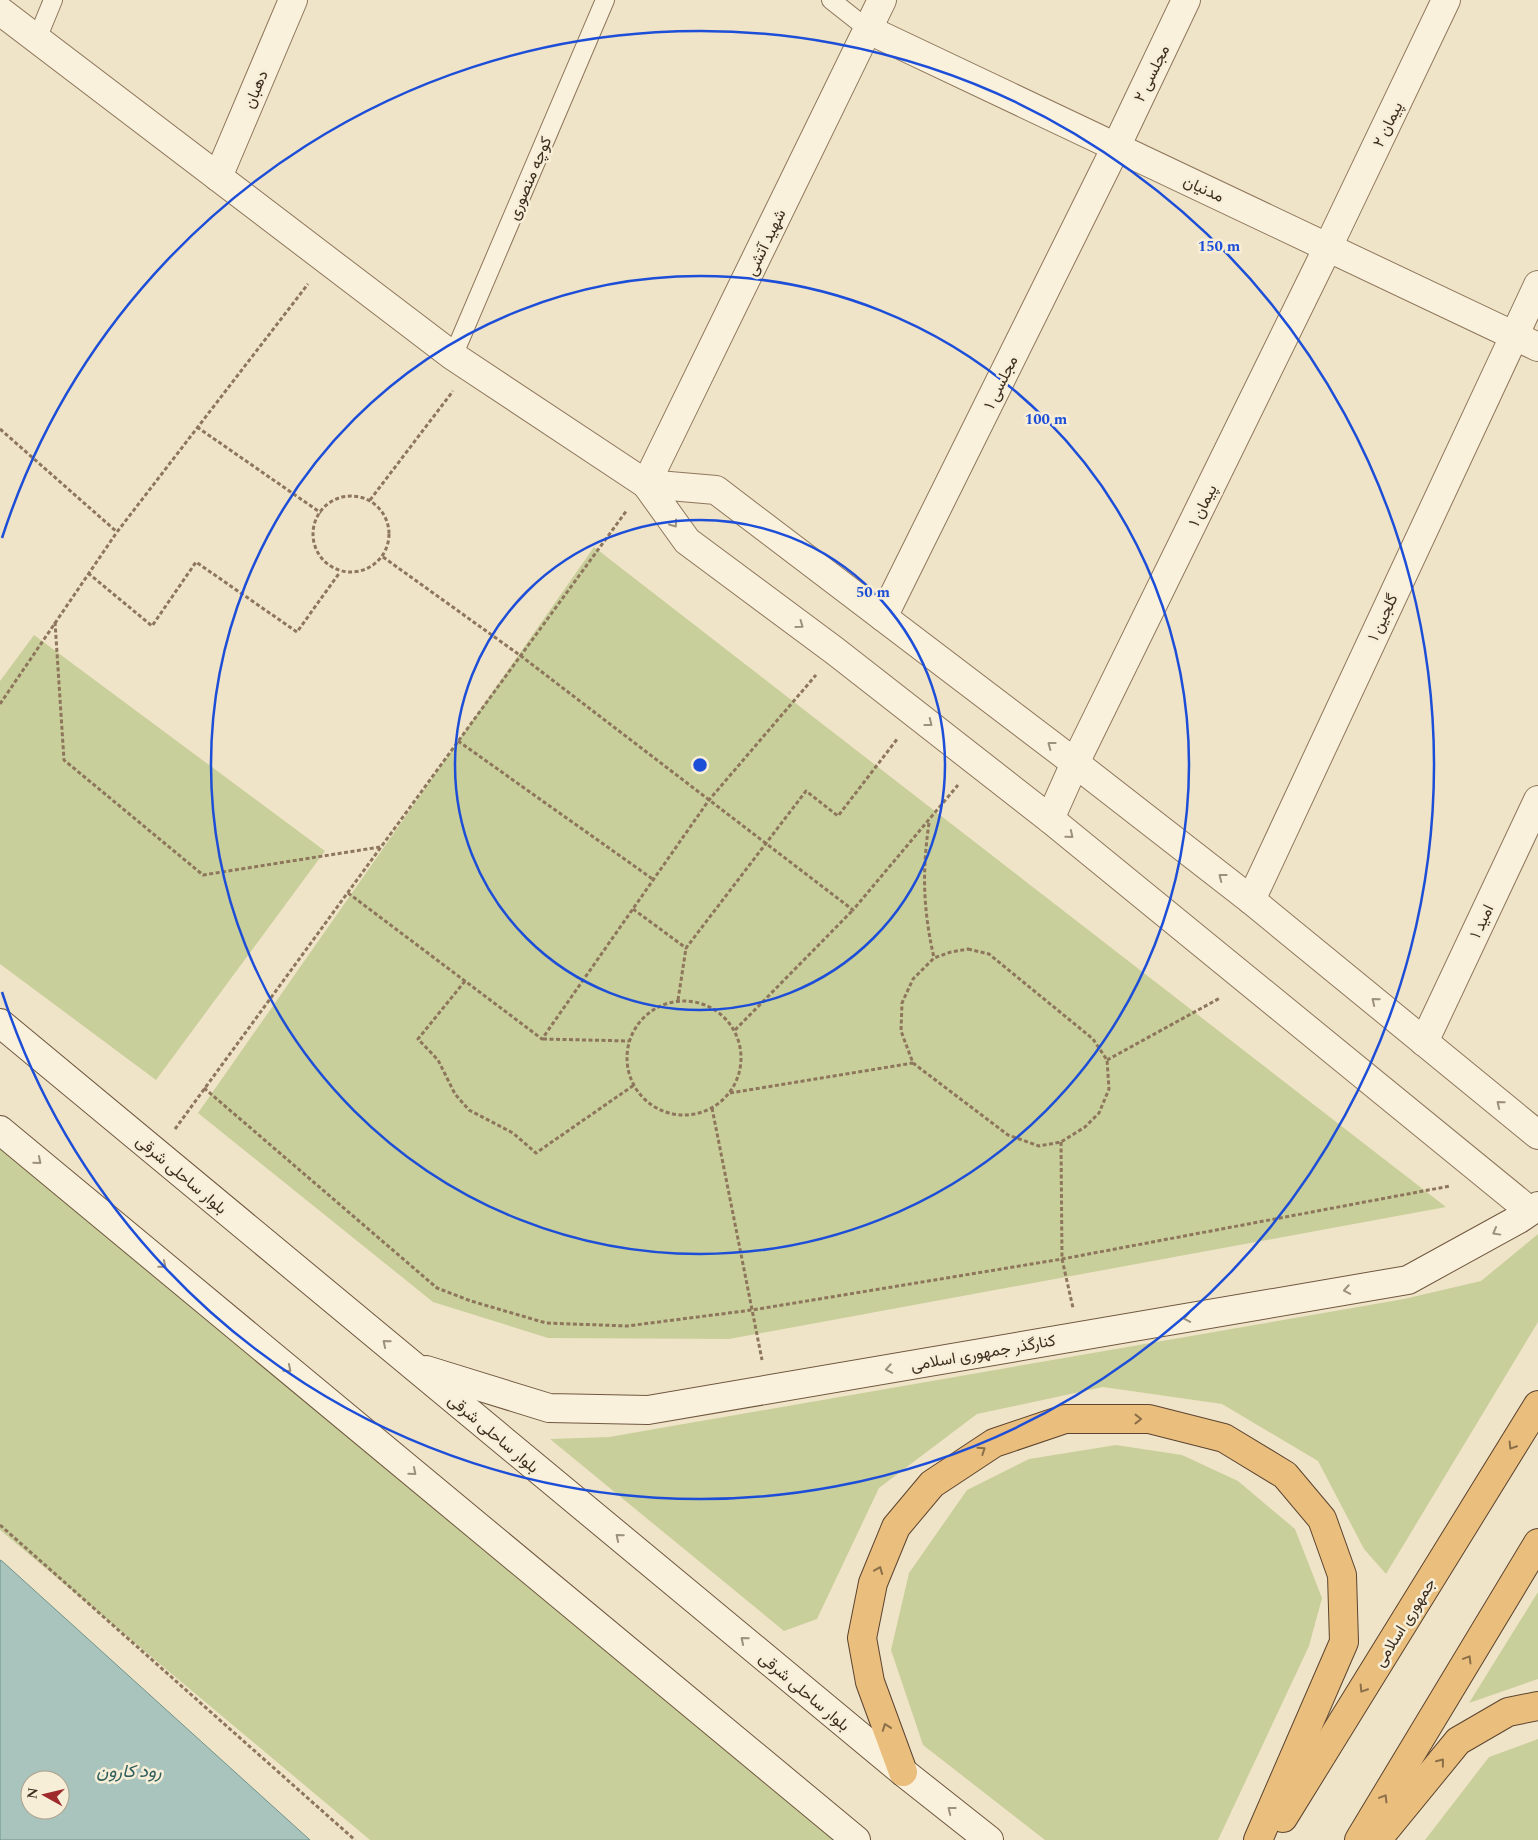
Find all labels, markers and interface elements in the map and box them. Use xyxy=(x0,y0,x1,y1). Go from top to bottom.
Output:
street label: مجلسی ۲ xyxy=(1128,41,1176,106)
street label: دهبان xyxy=(237,67,275,112)
street label: پیمان ۲ xyxy=(1367,98,1409,151)
street label: کوچه منصوری xyxy=(502,133,558,224)
street label: مدنیان xyxy=(1179,169,1228,209)
street label: شهید آتشی xyxy=(739,205,792,280)
text: 150 m xyxy=(1198,235,1241,258)
street label: مجلسی ۱ xyxy=(978,352,1024,413)
text: 100 m xyxy=(1025,408,1068,431)
street label: پیمان ۱ xyxy=(1182,480,1223,531)
one-way arrow xyxy=(668,518,677,527)
text: 50 m xyxy=(856,581,891,604)
street label: گلجین ۱ xyxy=(1362,590,1404,645)
one-way arrow xyxy=(794,619,804,628)
one-way arrow xyxy=(923,718,932,726)
one-way arrow xyxy=(1047,742,1057,751)
centre of rings xyxy=(691,756,709,774)
one-way arrow xyxy=(1064,830,1073,838)
one-way arrow xyxy=(1218,873,1227,882)
street label: امید ۱ xyxy=(1464,900,1500,942)
one-way arrow xyxy=(1372,998,1381,1007)
one-way arrow xyxy=(1497,1101,1506,1110)
street label: بلوار ساحلی شرقی xyxy=(131,1129,232,1220)
one-way arrow xyxy=(32,1155,41,1164)
one-way arrow xyxy=(1493,1225,1502,1235)
one-way arrow xyxy=(157,1259,166,1268)
one-way arrow xyxy=(1343,1285,1351,1295)
one-way arrow xyxy=(1182,1312,1191,1322)
street label: کنارگذر جمهوری اسلامی xyxy=(909,1328,1057,1378)
one-way arrow xyxy=(383,1341,392,1349)
one-way arrow xyxy=(282,1363,291,1372)
one-way arrow xyxy=(884,1363,893,1373)
street label: بلوار ساحلی شرقی xyxy=(443,1388,544,1479)
one-way arrow xyxy=(1135,1414,1143,1424)
one-way arrow xyxy=(1509,1441,1519,1450)
one-way arrow xyxy=(977,1447,986,1457)
one-way arrow xyxy=(407,1467,416,1476)
one-way arrow xyxy=(616,1534,625,1542)
one-way arrow xyxy=(872,1566,883,1575)
street label: جمهوری اسلامی xyxy=(1368,1573,1442,1672)
one-way arrow xyxy=(741,1638,750,1646)
street label: بلوار ساحلی شرقی xyxy=(754,1646,855,1737)
one-way arrow xyxy=(1461,1656,1471,1665)
one-way arrow xyxy=(1359,1683,1369,1692)
one-way arrow xyxy=(882,1723,892,1731)
water label: رود کارون xyxy=(96,1758,162,1785)
one-way arrow xyxy=(1436,1758,1445,1767)
north arrow xyxy=(20,1770,70,1820)
text: N xyxy=(21,1786,44,1800)
one-way arrow xyxy=(1377,1795,1387,1804)
one-way arrow xyxy=(947,1807,957,1816)

